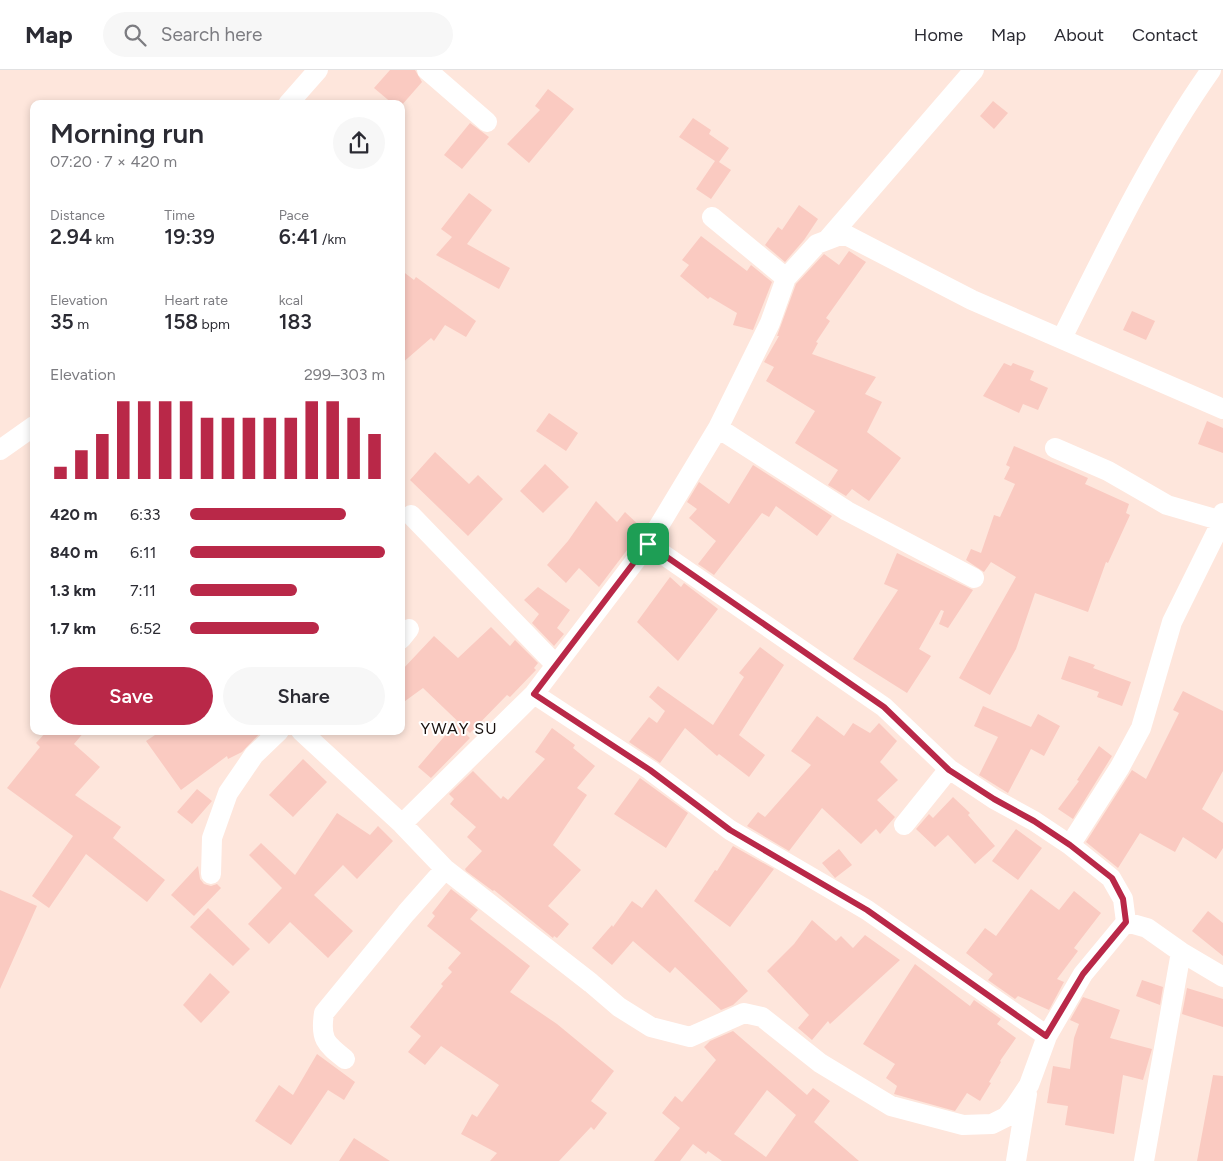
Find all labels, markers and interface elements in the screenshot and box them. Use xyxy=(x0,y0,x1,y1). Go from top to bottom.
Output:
search box xyxy=(103,12,453,57)
text: Map xyxy=(25,20,73,49)
icon: search xyxy=(121,21,149,49)
text: Search here xyxy=(161,23,262,46)
text: Home xyxy=(914,24,963,46)
text: Map xyxy=(991,24,1026,46)
text: About xyxy=(1054,24,1104,46)
text: Contact xyxy=(1132,24,1198,46)
text: Morning run xyxy=(50,116,204,150)
button: share xyxy=(333,117,385,169)
text: 07:20 · 7 × 420 m xyxy=(50,152,177,171)
text: Distance xyxy=(50,207,105,224)
text: Time xyxy=(164,207,195,224)
text: Pace xyxy=(279,207,309,224)
text: 2.94 xyxy=(50,224,92,249)
text: 19:39 xyxy=(164,224,215,249)
text: 6:41 xyxy=(279,224,319,249)
text: km xyxy=(92,231,114,248)
text: /km xyxy=(319,231,346,248)
text: Elevation xyxy=(50,292,108,309)
text: Heart rate xyxy=(164,292,228,309)
text: kcal xyxy=(279,292,303,309)
text: 35 xyxy=(50,309,74,334)
text: 158 xyxy=(164,309,198,334)
text: 183 xyxy=(279,309,312,334)
text: m xyxy=(74,316,89,333)
text: bpm xyxy=(198,316,230,333)
text: Elevation xyxy=(50,365,116,384)
text: 299–303 m xyxy=(304,365,385,384)
text: 420 m xyxy=(50,505,98,524)
text: 6:33 xyxy=(130,505,161,524)
pin xyxy=(627,523,669,565)
icon: arrive xyxy=(634,530,662,558)
text: 840 m xyxy=(50,543,98,562)
text: 6:11 xyxy=(130,543,156,562)
text: 1.3 km xyxy=(50,581,96,600)
text: 7:11 xyxy=(130,581,156,600)
text: 1.7 km xyxy=(50,619,96,638)
text: 6:52 xyxy=(130,619,161,638)
button: Save xyxy=(50,667,213,725)
button: Share xyxy=(223,667,385,725)
district label: YWAY SU xyxy=(421,719,497,738)

